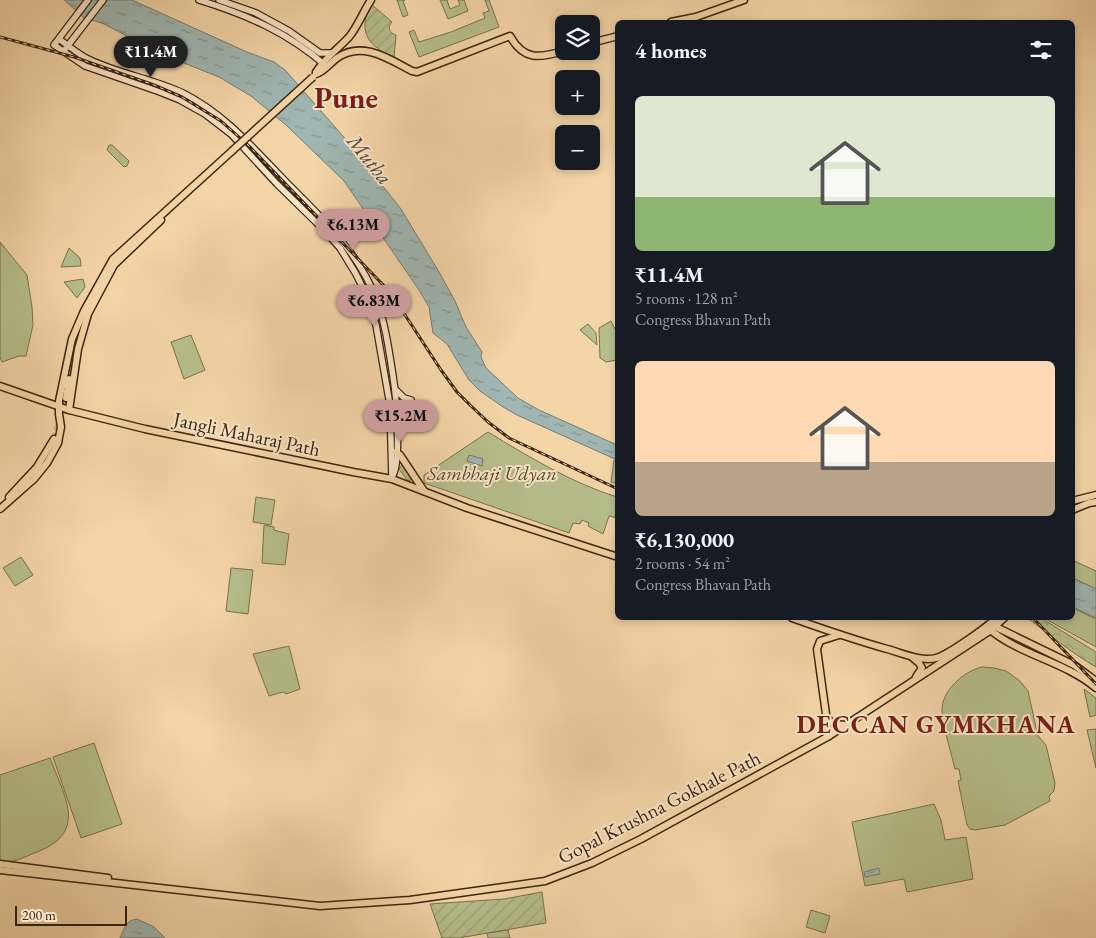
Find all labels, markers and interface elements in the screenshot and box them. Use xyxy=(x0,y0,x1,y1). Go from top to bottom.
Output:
map controls xyxy=(555,15,600,170)
button: layers xyxy=(555,15,600,60)
pin: ₹11.4M xyxy=(110,36,192,78)
icon: filters xyxy=(1027,36,1055,64)
text: 4 homes xyxy=(635,37,707,64)
text: ₹11.4M xyxy=(125,41,177,62)
button: + xyxy=(555,70,600,115)
district label: Pune xyxy=(314,78,378,117)
button: − xyxy=(555,125,600,170)
water label: Mutha xyxy=(340,126,399,190)
icon: home xyxy=(800,128,890,218)
pin: ₹6.13M xyxy=(312,208,394,251)
text: ₹6.13M xyxy=(327,214,379,235)
text: ₹11.4M xyxy=(635,261,704,288)
pin: ₹6.83M xyxy=(333,284,415,327)
text: 5 rooms · 128 m² xyxy=(635,288,738,309)
text: ₹6.83M xyxy=(348,290,400,311)
text: Congress Bhavan Path xyxy=(635,309,771,330)
icon: home xyxy=(800,393,890,483)
pin: ₹15.2M xyxy=(360,400,442,442)
street label: Jangli Maharaj Path xyxy=(169,405,323,462)
text: ₹15.2M xyxy=(375,405,427,426)
park label: Sambhaji Udyan xyxy=(426,460,557,486)
text: ₹6,130,000 xyxy=(635,526,734,553)
text: 2 rooms · 54 m² xyxy=(635,553,730,574)
text: Congress Bhavan Path xyxy=(635,574,771,595)
district label: DECCAN GYMKHANA xyxy=(796,708,1076,740)
street label: Gopal Krushna Gokhale Path xyxy=(553,744,765,870)
scale bar xyxy=(15,903,128,926)
text: 200 m xyxy=(22,906,56,924)

